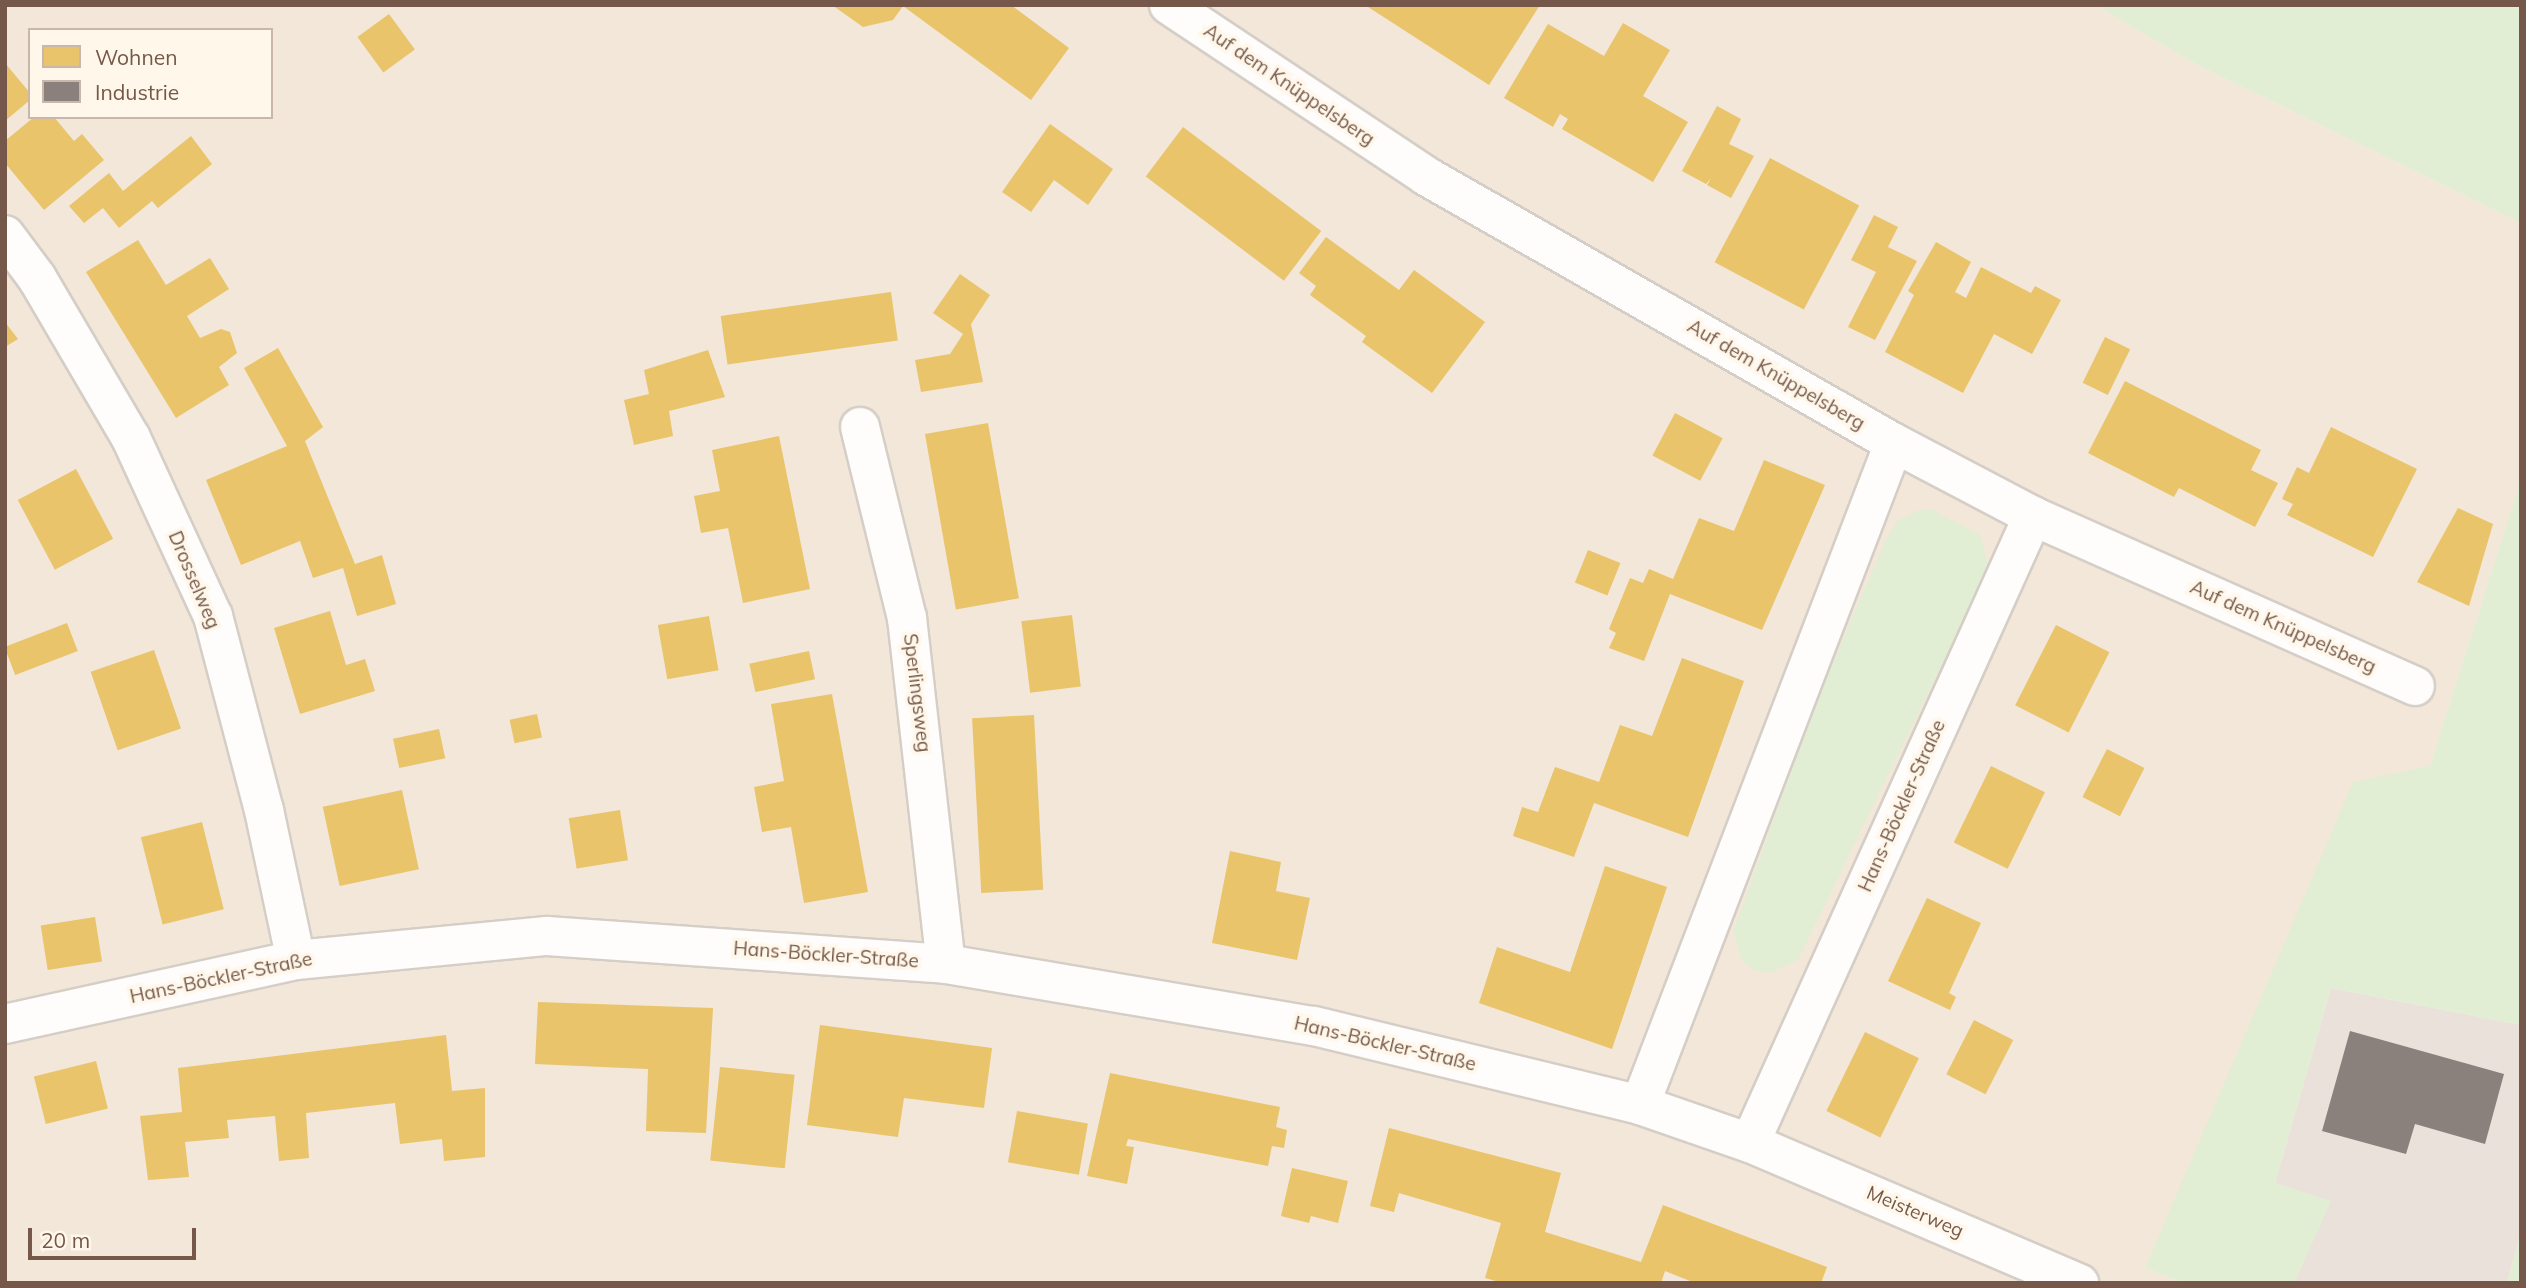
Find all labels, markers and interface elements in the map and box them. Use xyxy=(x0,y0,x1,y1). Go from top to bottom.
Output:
street label: Auf dem Knüppelsberg xyxy=(1199,19,1379,151)
legend xyxy=(28,28,273,119)
text: Wohnen xyxy=(95,44,177,70)
text: Industrie xyxy=(95,79,179,105)
street label: Auf dem Knüppelsberg xyxy=(1683,315,1869,435)
street label: Drosselweg xyxy=(163,528,225,632)
street label: Auf dem Knüppelsberg xyxy=(2187,576,2379,678)
street label: Sperlingsweg xyxy=(898,632,936,754)
street label: Hans-Böckler-Straße xyxy=(1854,717,1950,895)
street label: Hans-Böckler-Straße xyxy=(733,937,919,973)
street label: Hans-Böckler-Straße xyxy=(128,948,314,1008)
street label: Hans-Böckler-Straße xyxy=(1292,1012,1478,1076)
street label: Meisterweg xyxy=(1863,1181,1967,1243)
scale bar xyxy=(32,1214,200,1258)
text: 20 m xyxy=(41,1227,90,1253)

